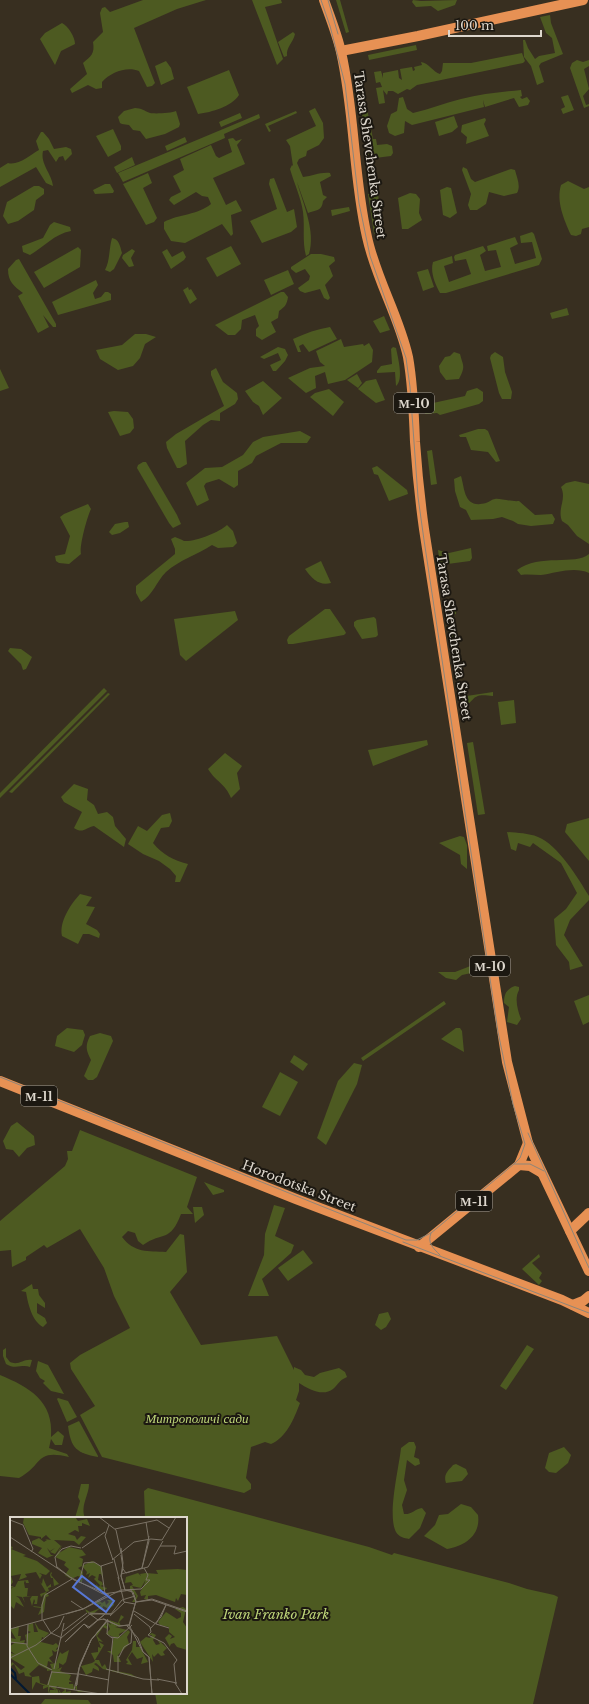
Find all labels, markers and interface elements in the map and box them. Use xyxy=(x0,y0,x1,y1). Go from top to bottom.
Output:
scale bar xyxy=(449,12,541,38)
text: 100 m xyxy=(455,18,494,33)
street label: Tarasa Shevchenka Street xyxy=(350,70,390,240)
road number: М-10 xyxy=(394,393,434,413)
street label: Tarasa Shevchenka Street xyxy=(432,552,476,722)
road number: М-10 xyxy=(470,956,510,976)
road number: М-11 xyxy=(21,1086,57,1106)
street label: Horodotska Street xyxy=(240,1156,358,1216)
road number: М-11 xyxy=(456,1191,492,1211)
park label: Митрополичі сади xyxy=(145,1410,249,1427)
inset map xyxy=(10,1517,187,1694)
park label: Ivan Franko Park xyxy=(222,1606,330,1623)

